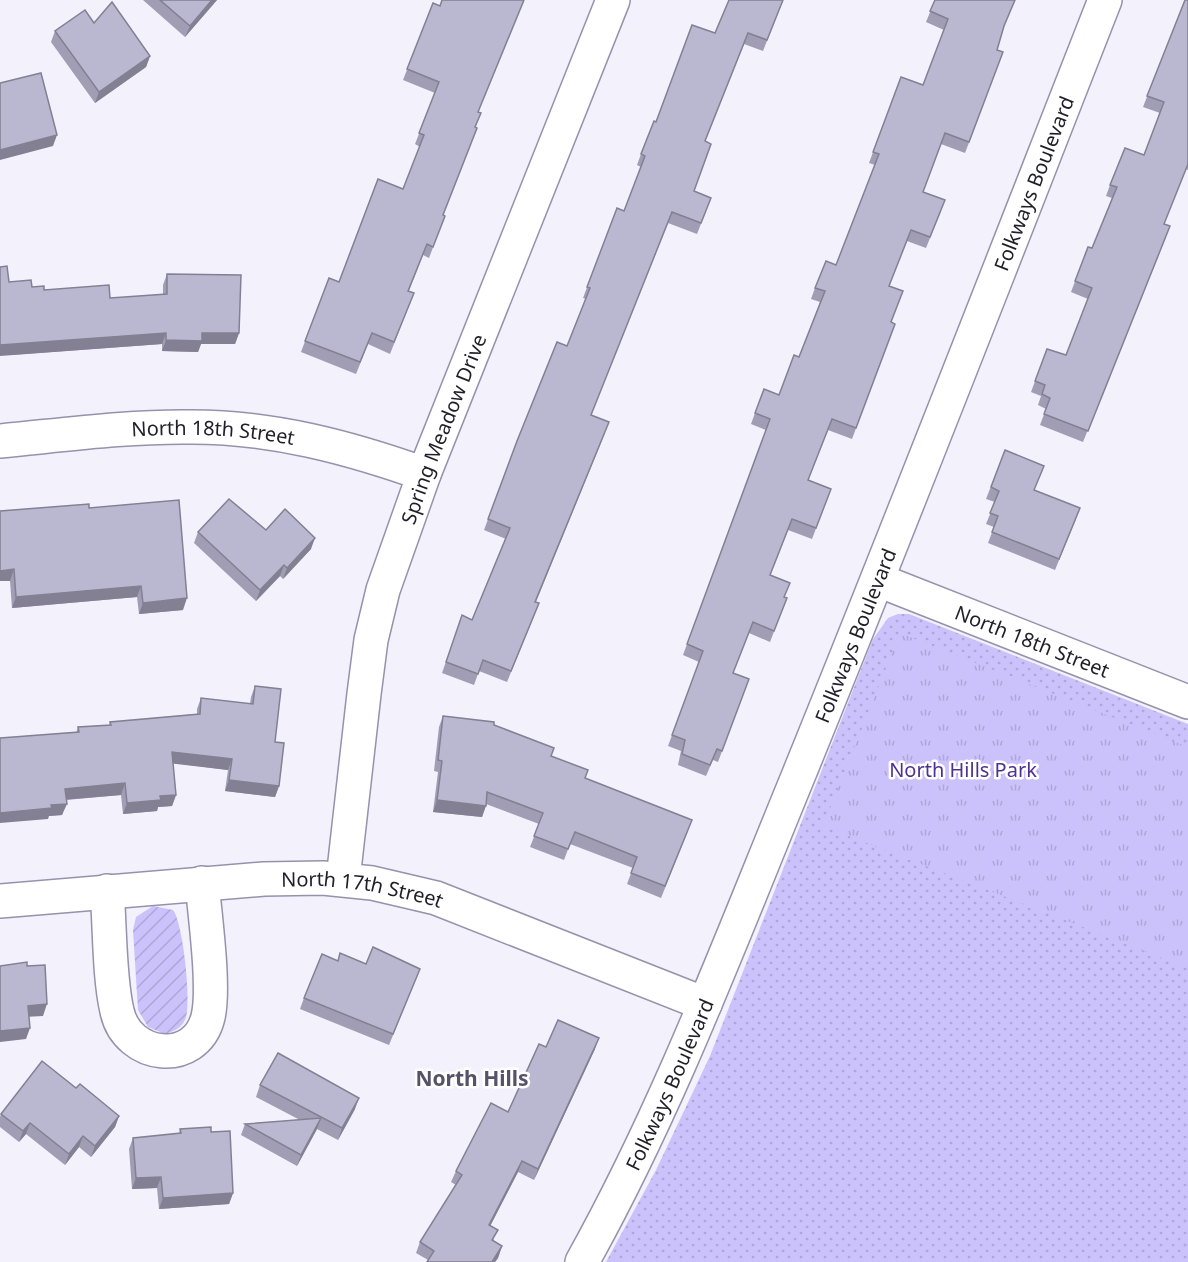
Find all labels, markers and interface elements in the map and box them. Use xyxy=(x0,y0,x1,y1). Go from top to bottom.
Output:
street label: Folkways Boulevard xyxy=(987,92,1080,274)
street label: Spring Meadow Drive xyxy=(394,330,492,527)
street label: North 18th Street xyxy=(131,413,297,451)
street label: Folkways Boulevard xyxy=(808,544,902,726)
street label: North 18th Street xyxy=(951,598,1114,683)
park label: North Hills Park xyxy=(889,756,1037,783)
street label: North 17th Street xyxy=(281,864,448,913)
street label: Folkways Boulevard xyxy=(619,994,719,1175)
district label: North Hills xyxy=(415,1064,529,1092)

